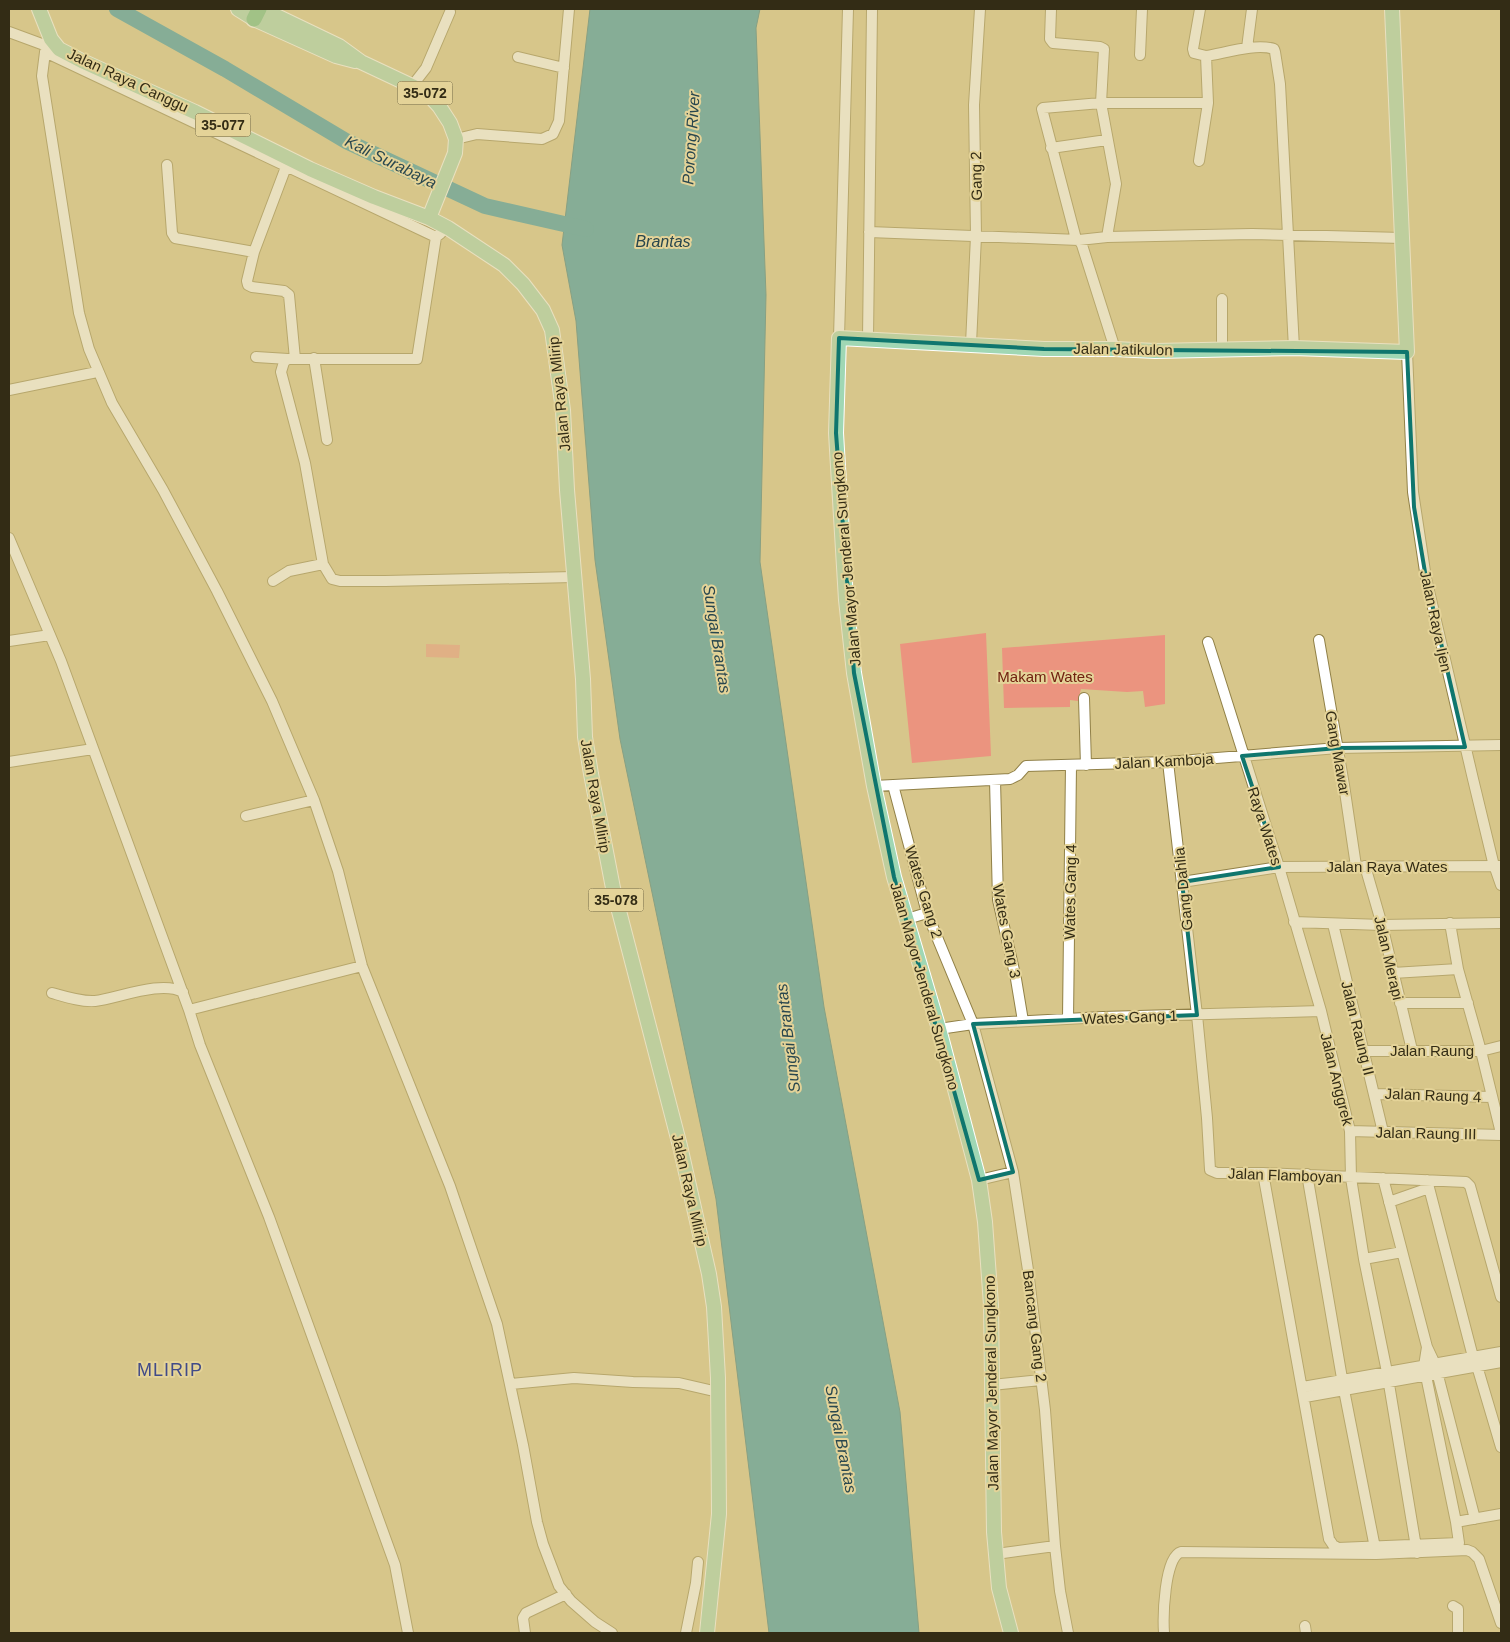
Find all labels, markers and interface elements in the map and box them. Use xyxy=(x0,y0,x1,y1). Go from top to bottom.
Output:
street label: Jalan Raya Canggu xyxy=(65,44,191,116)
road number: 35-072 xyxy=(398,82,452,105)
water label: Porong River xyxy=(679,90,703,185)
road number: 35-077 xyxy=(196,114,250,136)
water label: Kali Surabaya xyxy=(343,133,440,192)
street label: Gang 2 xyxy=(967,151,985,201)
water label: Brantas xyxy=(635,233,691,250)
street label: Jalan Raya Mlirip xyxy=(545,336,573,452)
street label: Jalan Jatikulon xyxy=(1073,340,1173,358)
street label: Jalan Mayor Jenderal Sungkono xyxy=(828,451,864,667)
street label: Jalan Raya Ijen xyxy=(1417,569,1455,673)
water label: Sungai Brantas xyxy=(700,584,734,694)
park label: Makam Wates xyxy=(997,668,1093,685)
street label: Gang Mawar xyxy=(1322,709,1354,797)
street label: Jalan Raya Mlirip xyxy=(578,738,614,854)
street label: Jalan Kamboja xyxy=(1114,750,1215,772)
street label: Raya Wates xyxy=(1244,785,1286,867)
street label: Wates Gang 2 xyxy=(902,844,946,940)
street label: Wates Gang 4 xyxy=(1061,844,1079,940)
street label: Gang Dahlia xyxy=(1170,846,1196,931)
street label: Jalan Raya Wates xyxy=(1326,858,1448,875)
street label: Jalan Mayor Jenderal Sungkono xyxy=(887,880,963,1092)
street label: Wates Gang 3 xyxy=(990,883,1024,979)
road number: 35-078 xyxy=(588,888,644,912)
street label: Jalan Merapi xyxy=(1371,914,1407,1002)
street label: Jalan Raung II xyxy=(1338,979,1378,1077)
water label: Sungai Brantas xyxy=(773,983,803,1093)
street label: Wates Gang 1 xyxy=(1082,1007,1178,1027)
street label: Jalan Anggrek xyxy=(1317,1031,1357,1128)
street label: Jalan Raung xyxy=(1390,1042,1474,1059)
street label: Jalan Raung 4 xyxy=(1384,1085,1482,1105)
street label: Jalan Raung III xyxy=(1375,1124,1477,1142)
street label: Jalan Raya Mlirip xyxy=(669,1132,711,1248)
street label: Jalan Flamboyan xyxy=(1228,1165,1342,1185)
street label: Bancang Gang 2 xyxy=(1020,1269,1050,1383)
street label: Jalan Mayor Jenderal Sungkono xyxy=(981,1275,1001,1491)
district label: MLIRIP xyxy=(137,1360,203,1380)
water label: Sungai Brantas xyxy=(822,1384,860,1494)

